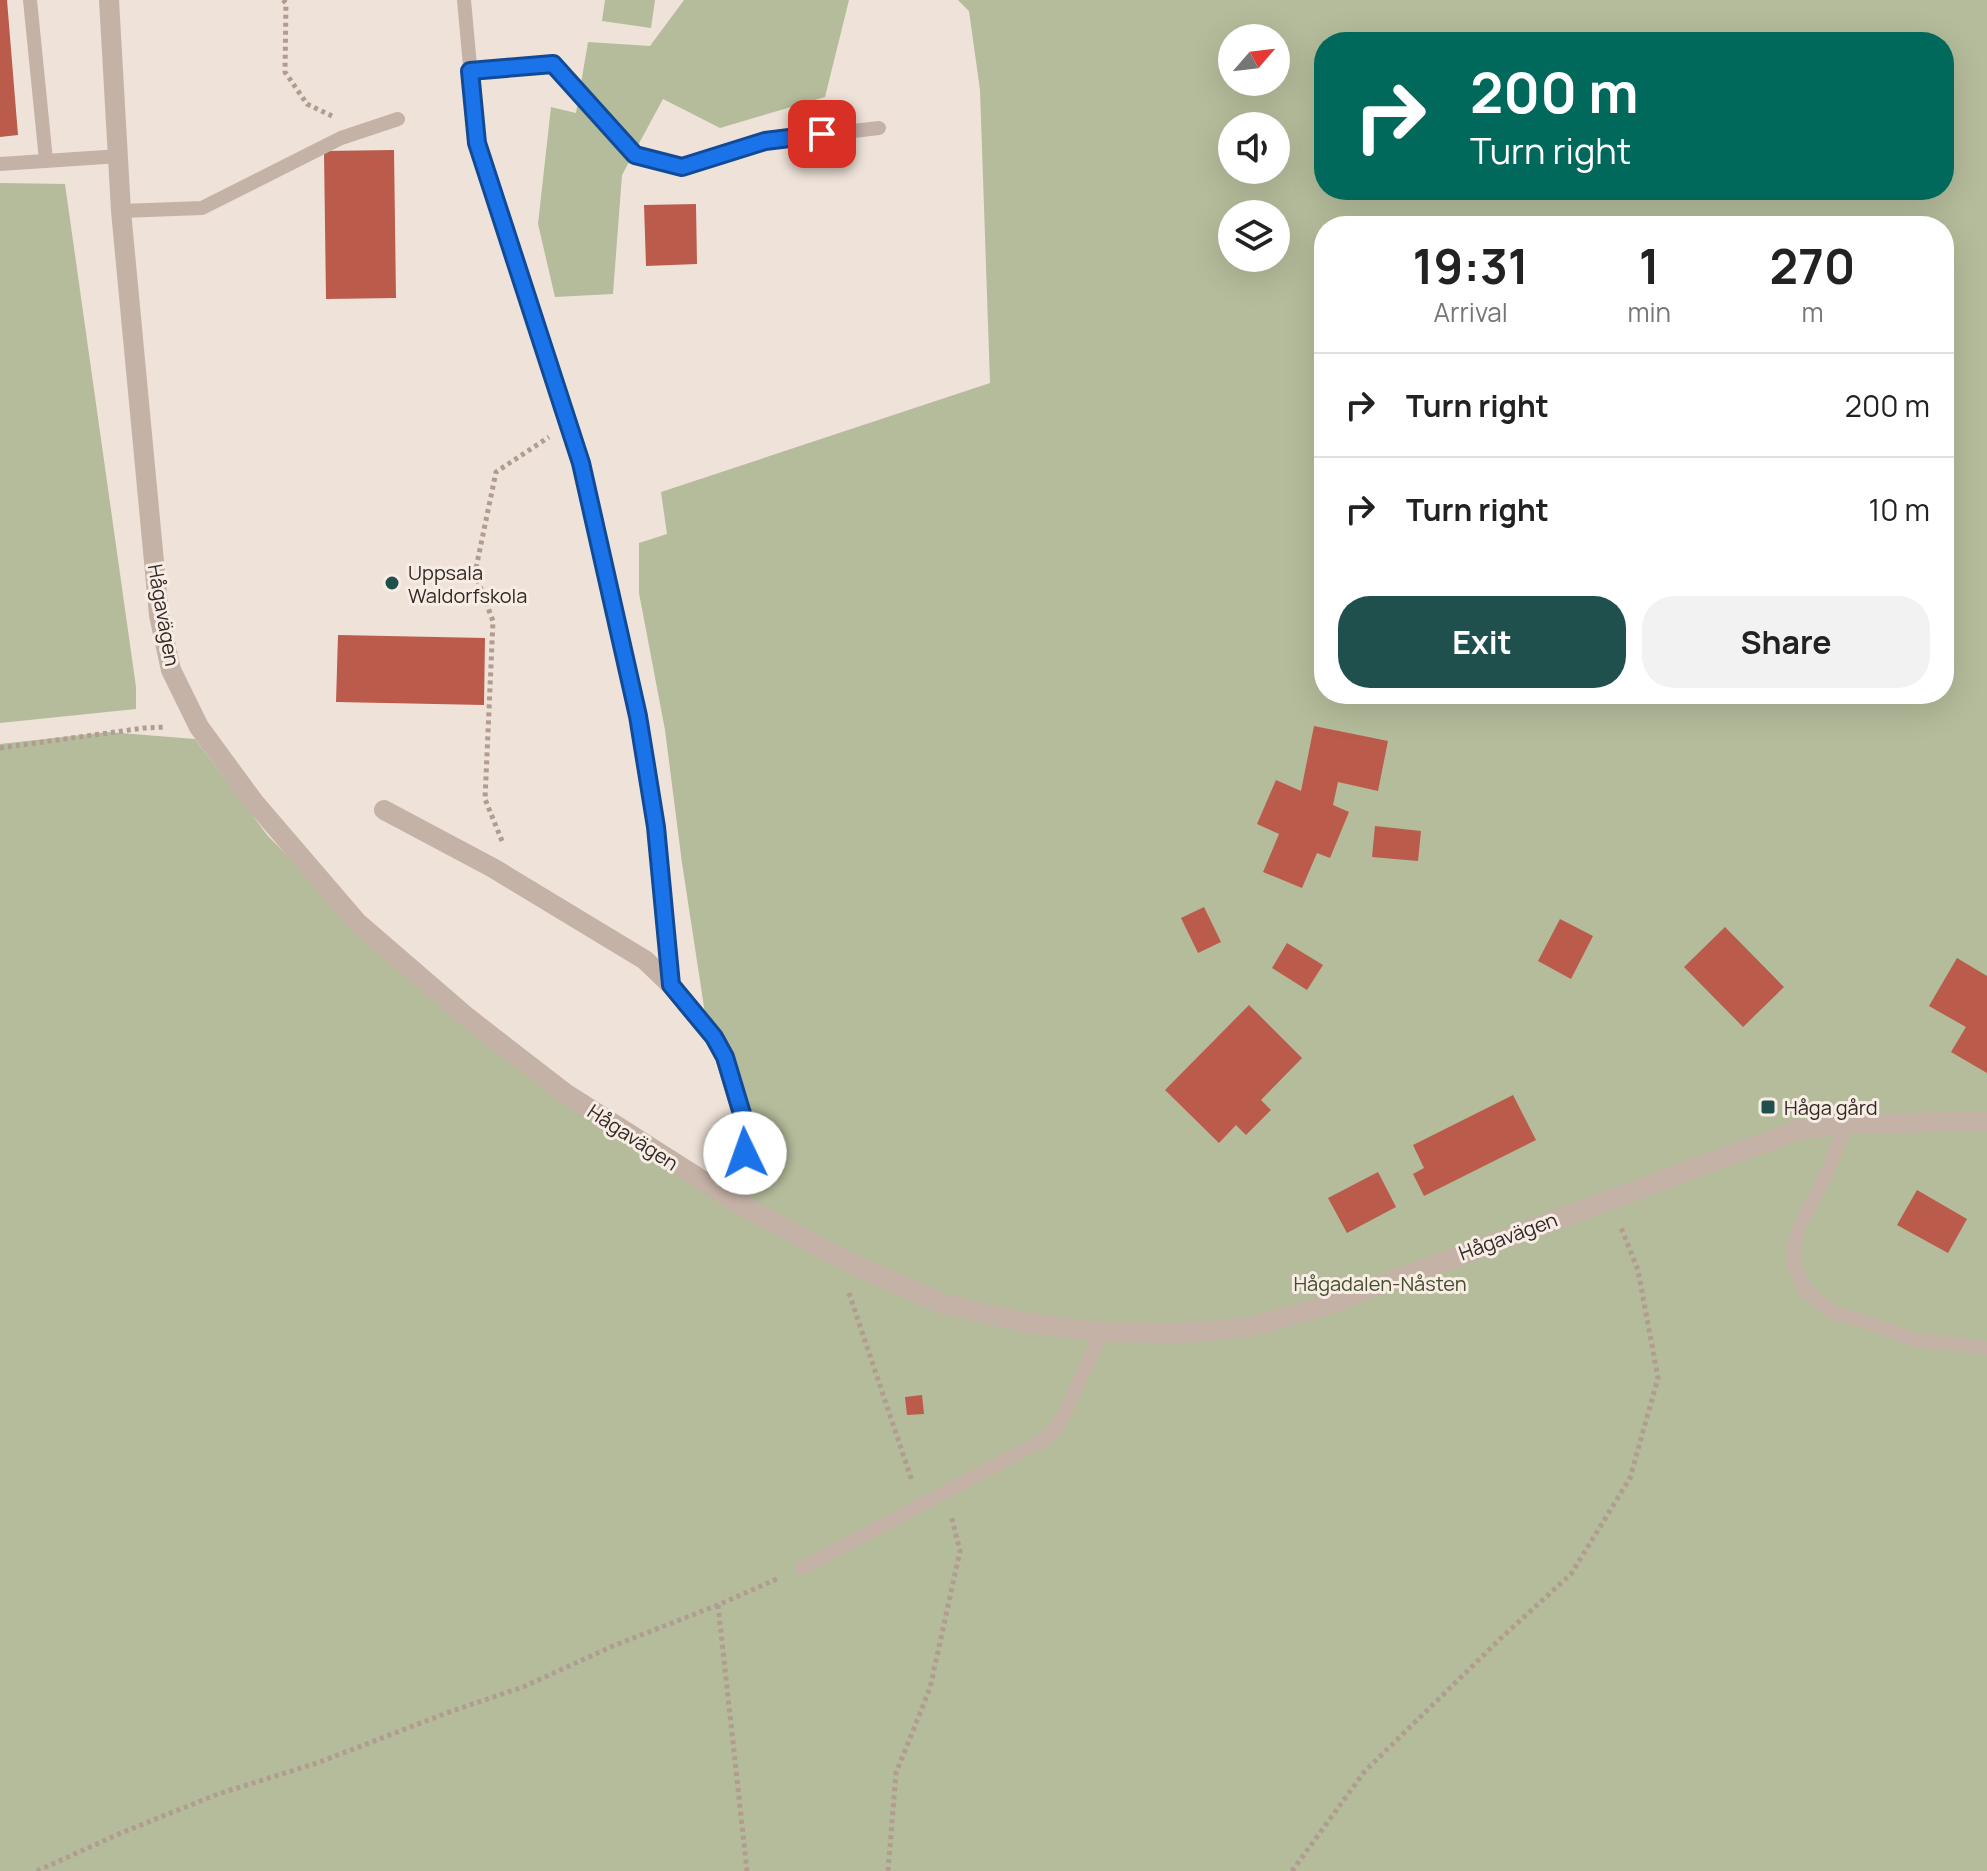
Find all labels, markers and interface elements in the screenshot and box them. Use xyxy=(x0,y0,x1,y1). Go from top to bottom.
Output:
north arrow xyxy=(1218,24,1290,96)
map controls xyxy=(1218,24,1290,272)
text: 200 m xyxy=(1470,53,1639,130)
icon: right xyxy=(1338,64,1442,168)
pin xyxy=(788,100,856,168)
icon: arrive xyxy=(800,112,844,156)
button: sound xyxy=(1218,112,1290,184)
text: Turn right xyxy=(1470,126,1631,175)
button: layers xyxy=(1218,200,1290,272)
text: 19:31 xyxy=(1413,233,1529,298)
text: 1 xyxy=(1639,233,1660,298)
text: 270 xyxy=(1770,233,1855,298)
text: Arrival xyxy=(1434,294,1508,330)
text: min xyxy=(1627,294,1671,330)
text: m xyxy=(1801,294,1824,330)
icon: right xyxy=(1338,383,1382,427)
text: Turn right xyxy=(1406,385,1549,426)
text: 200 m xyxy=(1845,385,1930,426)
icon: right xyxy=(1338,487,1382,531)
text: Turn right xyxy=(1406,489,1549,530)
text: 10 m xyxy=(1869,489,1930,530)
place label: Uppsala Waldorfskola xyxy=(408,559,527,609)
street label: Hågavägen xyxy=(142,562,186,668)
marker: Uppsala Waldorfskola xyxy=(383,574,401,592)
button: Exit xyxy=(1338,596,1626,688)
button: Share xyxy=(1642,596,1930,688)
place label: Håga gård xyxy=(1784,1094,1878,1121)
street label: Hågavägen xyxy=(582,1098,684,1176)
marker: Håga gård xyxy=(1759,1098,1777,1116)
position arrow xyxy=(703,1111,787,1195)
street label: Hågavägen xyxy=(1455,1206,1561,1266)
park label: Hågadalen-Nåsten xyxy=(1293,1270,1467,1297)

